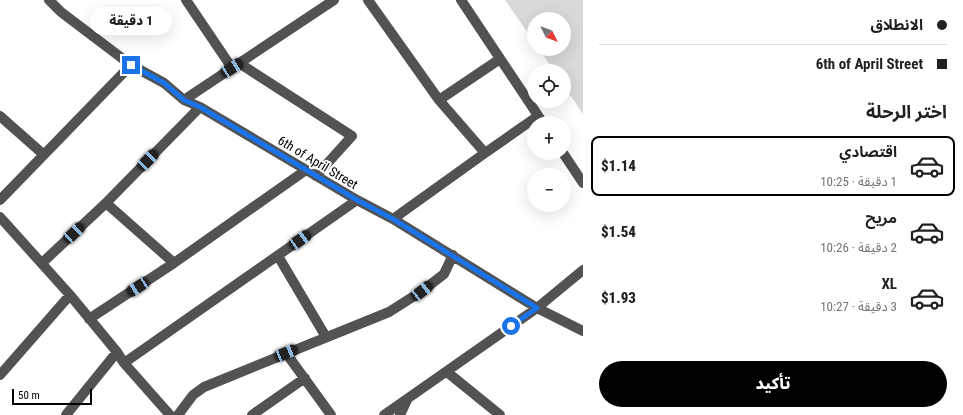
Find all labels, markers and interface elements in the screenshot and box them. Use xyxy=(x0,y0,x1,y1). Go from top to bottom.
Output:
callout: 1 دقيقة xyxy=(90,7,172,35)
north arrow xyxy=(527,12,571,56)
map controls xyxy=(527,12,571,212)
text: 1 دقيقة xyxy=(109,13,153,28)
text: الانطلاق xyxy=(871,16,923,34)
text: 6th of April Street xyxy=(816,55,923,73)
route end xyxy=(122,56,140,74)
car xyxy=(219,56,245,80)
button: locate xyxy=(527,64,571,108)
text: اختر الرحلة xyxy=(866,101,947,122)
button: + xyxy=(527,116,571,160)
street label: 6th of April Street xyxy=(275,133,360,192)
text: اقتصادي xyxy=(839,143,897,161)
car xyxy=(135,147,161,173)
icon: car xyxy=(909,148,945,184)
text: $1.14 xyxy=(601,157,636,175)
button: − xyxy=(527,168,571,212)
text: 1 دقيقة · 10:25 xyxy=(820,174,897,189)
text: مريح xyxy=(865,209,897,227)
icon: car xyxy=(909,214,945,250)
car xyxy=(61,220,87,246)
text: $1.54 xyxy=(601,223,636,241)
car xyxy=(287,228,313,252)
text: 2 دقيقة · 10:26 xyxy=(820,240,897,255)
car xyxy=(125,275,151,299)
text: XL xyxy=(881,275,897,293)
car xyxy=(409,279,435,303)
icon: car xyxy=(909,280,945,316)
text: $1.93 xyxy=(601,289,636,307)
text: 3 دقيقة · 10:27 xyxy=(820,299,897,314)
route start xyxy=(502,317,520,335)
car xyxy=(273,343,299,363)
button: تأكيد xyxy=(599,361,947,407)
scale bar xyxy=(12,387,92,406)
text: 50 m xyxy=(18,389,40,402)

